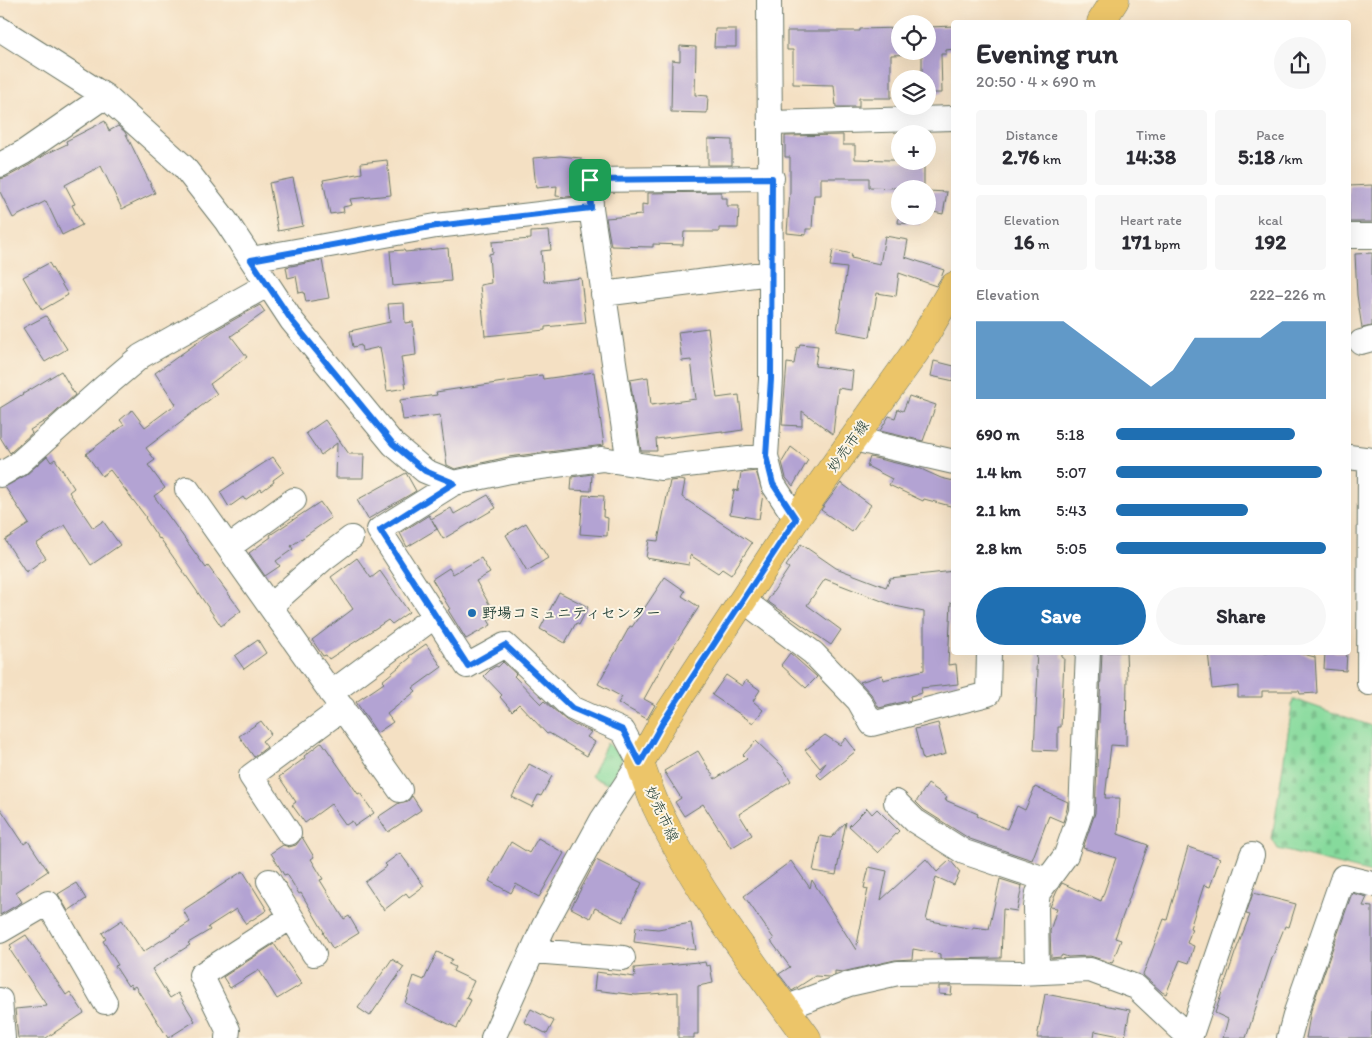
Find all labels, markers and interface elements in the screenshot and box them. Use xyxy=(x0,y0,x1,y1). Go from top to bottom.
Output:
map controls xyxy=(891,15,936,225)
button: locate xyxy=(891,15,936,60)
text: Evening run xyxy=(976,36,1118,70)
button: share xyxy=(1274,37,1326,89)
button: layers xyxy=(891,70,936,115)
text: 20:50 · 4 × 690 m xyxy=(976,72,1096,91)
button: + xyxy=(891,125,936,170)
text: Distance xyxy=(1005,127,1058,144)
text: Time xyxy=(1136,127,1166,144)
text: Pace xyxy=(1256,127,1284,144)
text: 2.76 xyxy=(1002,144,1040,169)
text: 14:38 xyxy=(1126,144,1176,169)
text: 5:18 xyxy=(1238,144,1275,169)
text: km xyxy=(1040,151,1061,168)
text: /km xyxy=(1275,151,1303,168)
pin xyxy=(569,159,611,201)
icon: arrive xyxy=(576,166,604,194)
button: − xyxy=(891,180,936,225)
text: Elevation xyxy=(1004,212,1059,229)
text: Heart rate xyxy=(1120,212,1182,229)
text: kcal xyxy=(1258,212,1283,229)
text: 16 xyxy=(1014,229,1035,254)
text: 171 xyxy=(1121,229,1151,254)
text: 192 xyxy=(1254,229,1286,254)
text: m xyxy=(1035,236,1050,253)
text: bpm xyxy=(1151,236,1181,253)
text: Elevation xyxy=(976,285,1040,304)
text: 222–226 m xyxy=(1249,285,1326,304)
street label: 妙売市線 xyxy=(823,416,873,476)
text: 690 m xyxy=(976,425,1020,444)
text: 5:18 xyxy=(1056,425,1085,444)
text: 1.4 km xyxy=(976,463,1022,482)
text: 5:07 xyxy=(1056,463,1086,482)
text: 2.1 km xyxy=(976,501,1021,520)
text: 5:43 xyxy=(1056,501,1087,520)
text: 2.8 km xyxy=(976,539,1022,558)
text: 5:05 xyxy=(1056,539,1087,558)
button: Save xyxy=(976,587,1146,645)
button: Share xyxy=(1156,587,1326,645)
place label: 野場コミュニティセンター xyxy=(482,604,661,622)
marker: 野場コミュニティセンター xyxy=(466,607,478,619)
street label: 妙売市線 xyxy=(641,783,683,845)

